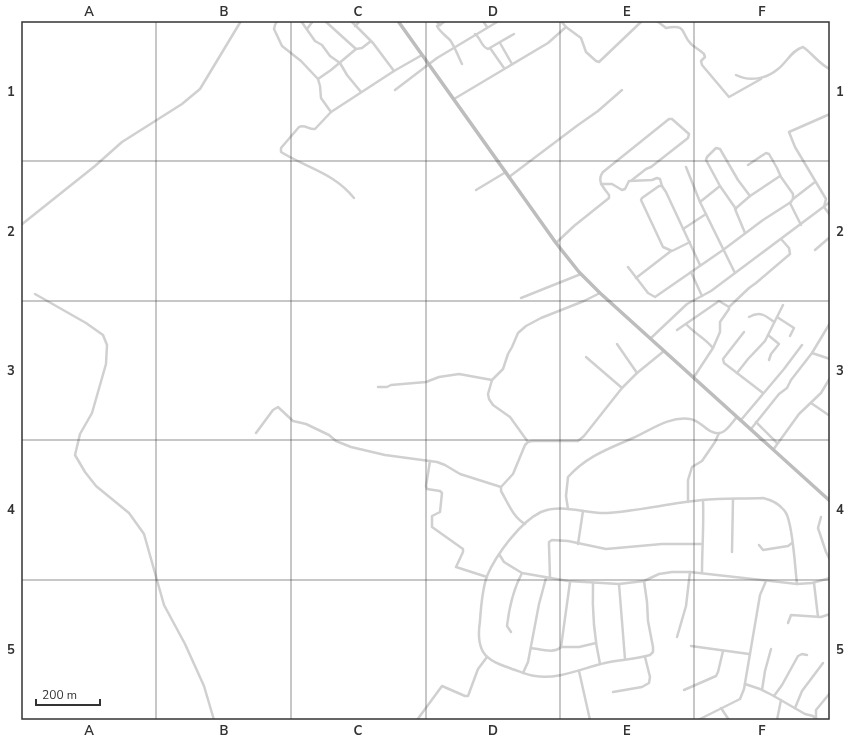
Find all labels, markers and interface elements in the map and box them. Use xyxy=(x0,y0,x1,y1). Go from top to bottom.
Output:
text: A xyxy=(84,3,94,21)
text: B xyxy=(220,3,229,21)
text: C xyxy=(354,3,363,21)
text: D xyxy=(488,3,498,21)
text: E xyxy=(623,3,631,21)
text: F xyxy=(758,3,766,21)
text: 1 xyxy=(7,83,15,101)
text: 1 xyxy=(836,83,844,101)
text: 2 xyxy=(7,223,15,241)
text: 2 xyxy=(836,223,844,241)
text: 3 xyxy=(7,362,15,380)
text: 3 xyxy=(836,362,844,380)
text: 4 xyxy=(7,501,15,519)
text: 4 xyxy=(836,501,844,519)
text: 5 xyxy=(7,641,15,659)
text: 5 xyxy=(836,641,844,659)
scale bar xyxy=(36,681,100,707)
text: 200 m xyxy=(42,687,77,703)
text: A xyxy=(84,722,94,740)
text: B xyxy=(220,722,229,740)
text: C xyxy=(354,722,363,740)
text: D xyxy=(488,722,498,740)
text: E xyxy=(623,722,631,740)
text: F xyxy=(758,722,766,740)

